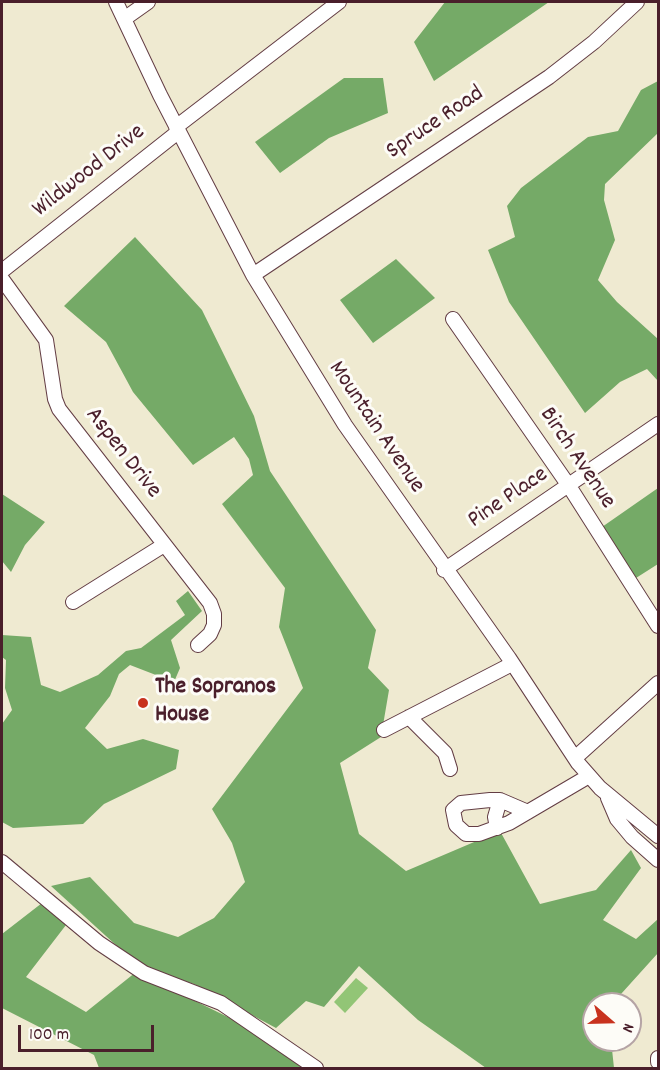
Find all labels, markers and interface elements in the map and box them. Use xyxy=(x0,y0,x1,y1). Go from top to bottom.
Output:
street label: Spruce Road xyxy=(382,81,490,167)
street label: Wildwood Drive xyxy=(28,119,152,225)
street label: Mountain Avenue xyxy=(320,357,430,499)
street label: Aspen Drive xyxy=(78,403,166,505)
street label: Birch Avenue xyxy=(531,403,621,515)
street label: Pine Place xyxy=(463,462,555,536)
place label: The Sopranos House xyxy=(155,675,276,731)
marker: The Sopranos House xyxy=(136,696,150,710)
north arrow xyxy=(582,992,642,1052)
scale bar xyxy=(21,1013,158,1051)
text: N xyxy=(615,1020,640,1035)
text: 100 m xyxy=(29,1023,69,1048)

